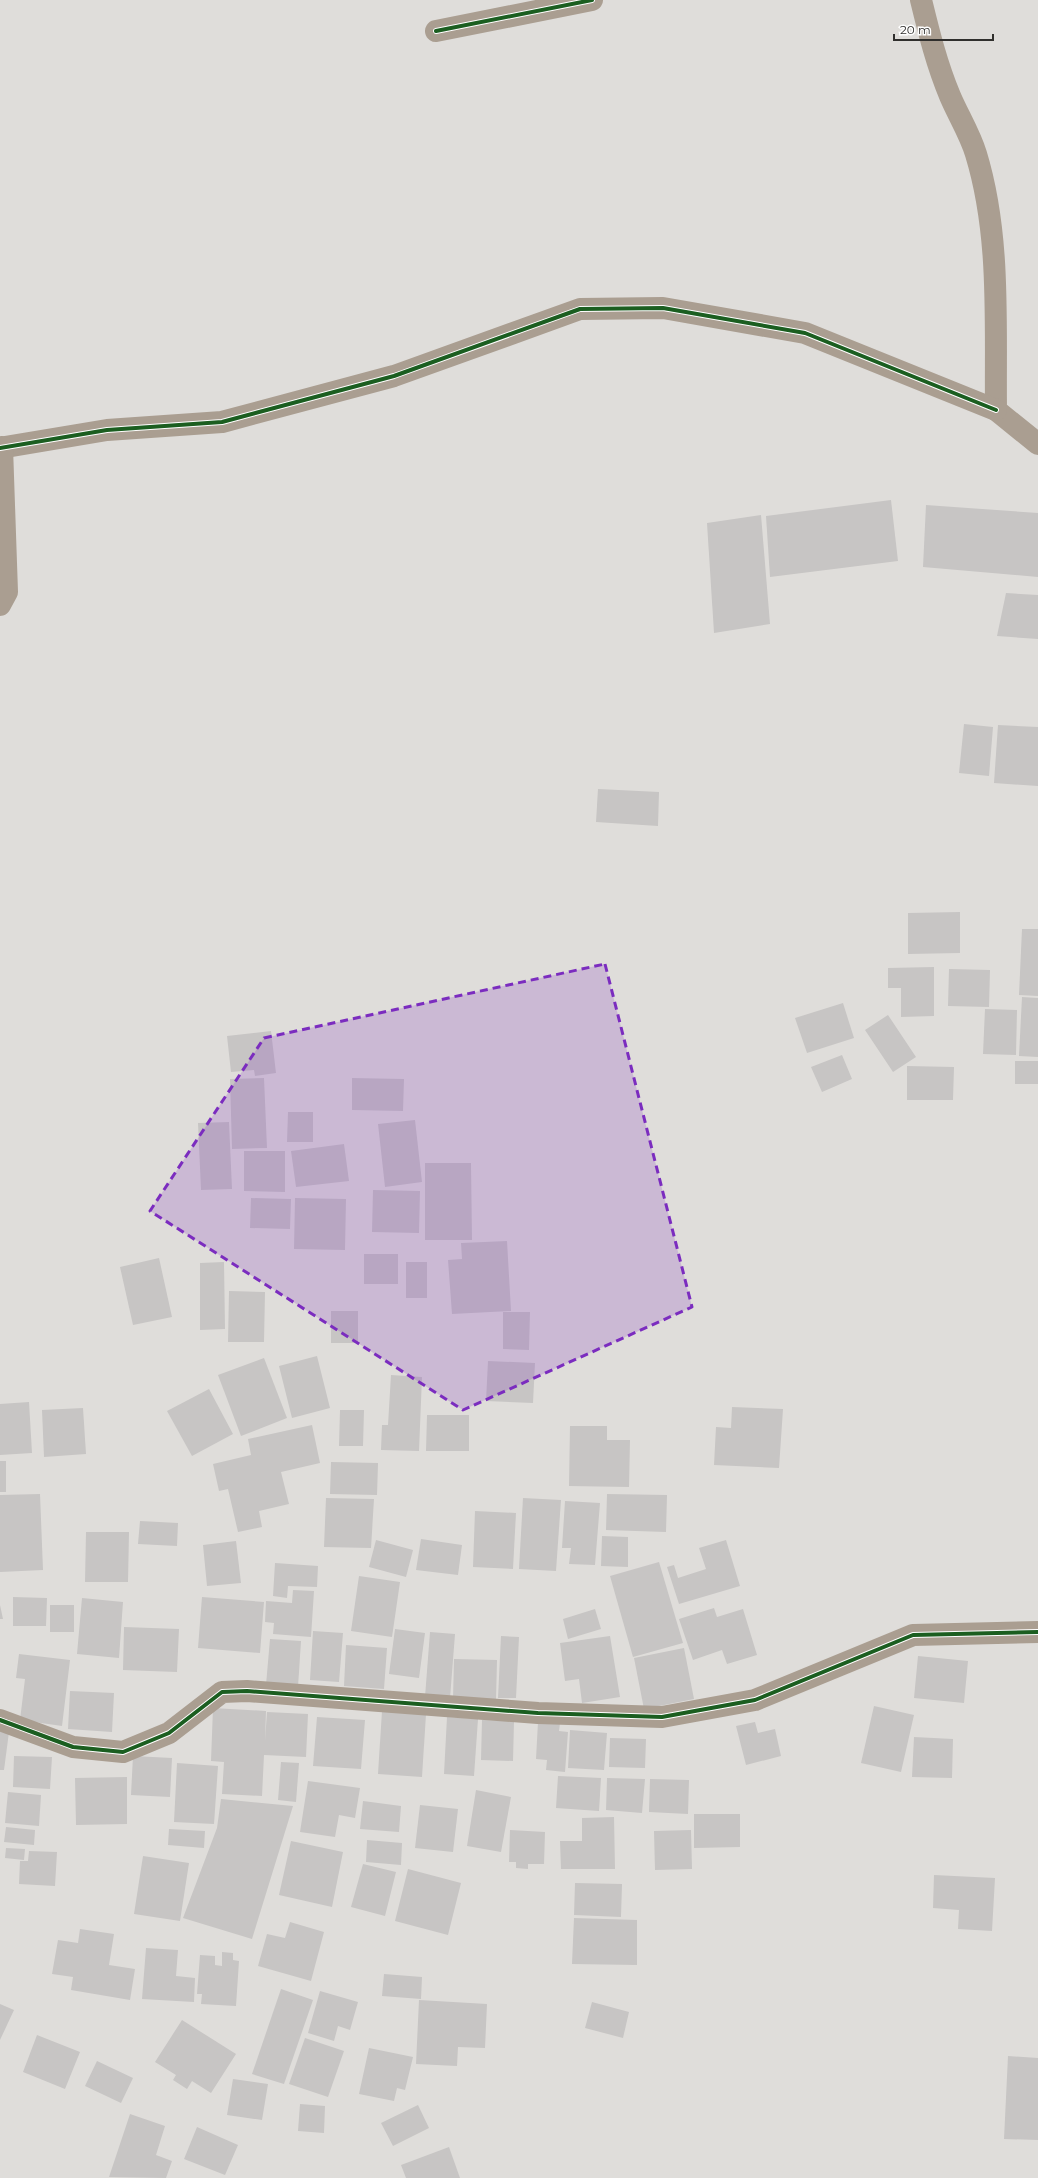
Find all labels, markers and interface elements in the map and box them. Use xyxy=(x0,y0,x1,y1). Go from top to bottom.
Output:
scale bar xyxy=(894,16,993,42)
text: 20 m xyxy=(900,22,931,37)

